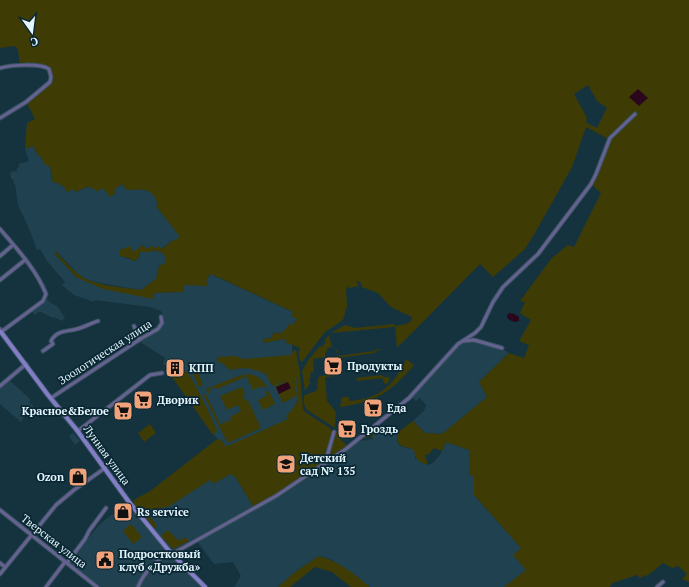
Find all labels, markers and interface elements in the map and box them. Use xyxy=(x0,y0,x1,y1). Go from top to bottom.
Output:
north arrow xyxy=(12,12,52,52)
text: С xyxy=(29,34,40,49)
street label: Зоологическая улица xyxy=(56,316,155,387)
supermarket icon: Продукты xyxy=(322,355,344,377)
building icon: КПП xyxy=(164,357,186,379)
place label: Продукты xyxy=(347,359,402,373)
place label: КПП xyxy=(189,361,214,375)
supermarket icon: Дворик xyxy=(132,389,154,411)
place label: Дворик xyxy=(157,393,199,407)
supermarket icon: Еда xyxy=(362,397,384,419)
supermarket icon: Красное&Белое xyxy=(112,400,134,422)
place label: Еда xyxy=(387,401,406,415)
place label: Красное&Белое xyxy=(22,404,109,418)
supermarket icon: Гроздь xyxy=(336,418,358,440)
street label: Лунная улица xyxy=(80,422,134,488)
place label: Гроздь xyxy=(361,422,398,436)
place label: Детский сад № 135 xyxy=(300,451,356,478)
school or university icon: Детский сад № 135 xyxy=(275,453,297,475)
shop icon: Ozon xyxy=(67,466,89,488)
place label: Ozon xyxy=(37,470,64,484)
shop icon: Rs service xyxy=(112,501,134,523)
place label: Rs service xyxy=(137,505,189,519)
street label: Тверская улица xyxy=(18,511,90,571)
place label: Подростковый клуб «Дружба» xyxy=(119,547,201,574)
public building icon: Подростковый клуб «Дружба» xyxy=(94,549,116,571)

